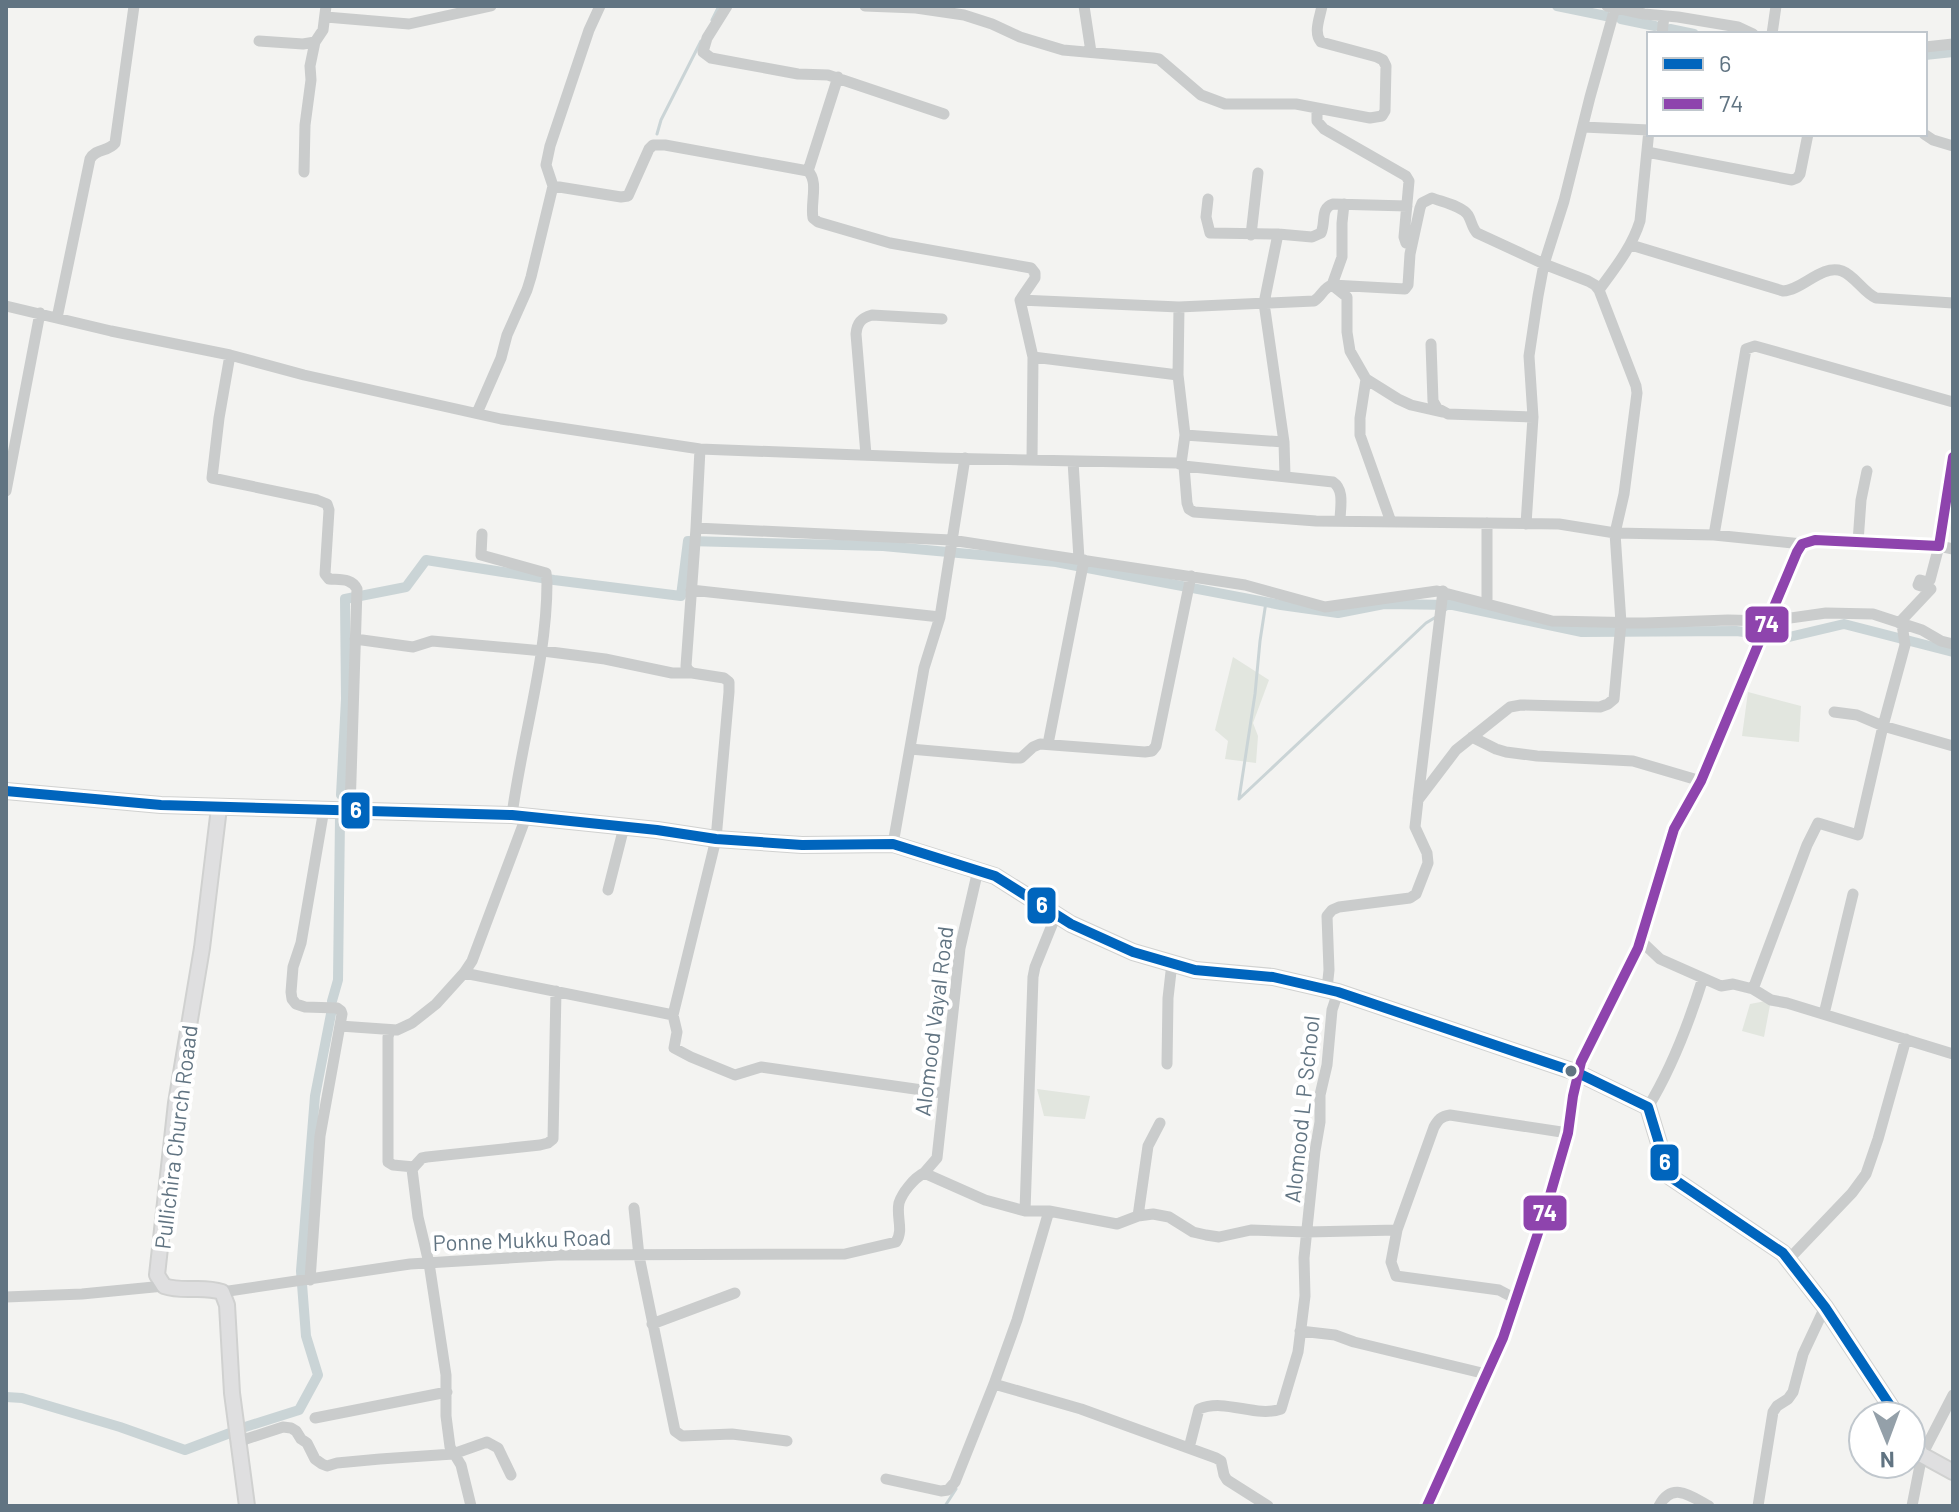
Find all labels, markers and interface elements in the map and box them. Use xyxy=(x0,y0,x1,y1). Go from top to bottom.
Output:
legend xyxy=(1647,32,1927,136)
text: 6 xyxy=(1719,48,1731,77)
text: 74 xyxy=(1719,88,1744,117)
line badge: 74 xyxy=(1744,605,1790,644)
text: 74 xyxy=(1755,610,1779,636)
line badge: 6 xyxy=(340,791,371,830)
text: 6 xyxy=(350,796,362,822)
line badge: 6 xyxy=(1026,886,1057,925)
text: 6 xyxy=(1036,891,1048,917)
street label: Alomood Vayal Road xyxy=(908,925,958,1117)
street label: Alomood L P School xyxy=(1278,1014,1324,1204)
street label: Pullichira Church Roaad xyxy=(148,1023,202,1251)
unlabelled marker xyxy=(1563,1063,1579,1079)
line badge: 6 xyxy=(1649,1143,1680,1182)
text: 6 xyxy=(1659,1148,1671,1174)
line badge: 74 xyxy=(1522,1194,1568,1232)
text: 74 xyxy=(1533,1199,1557,1225)
street label: Ponne Mukku Road xyxy=(432,1223,612,1255)
north arrow xyxy=(1847,1400,1927,1480)
text: N xyxy=(1880,1448,1895,1474)

